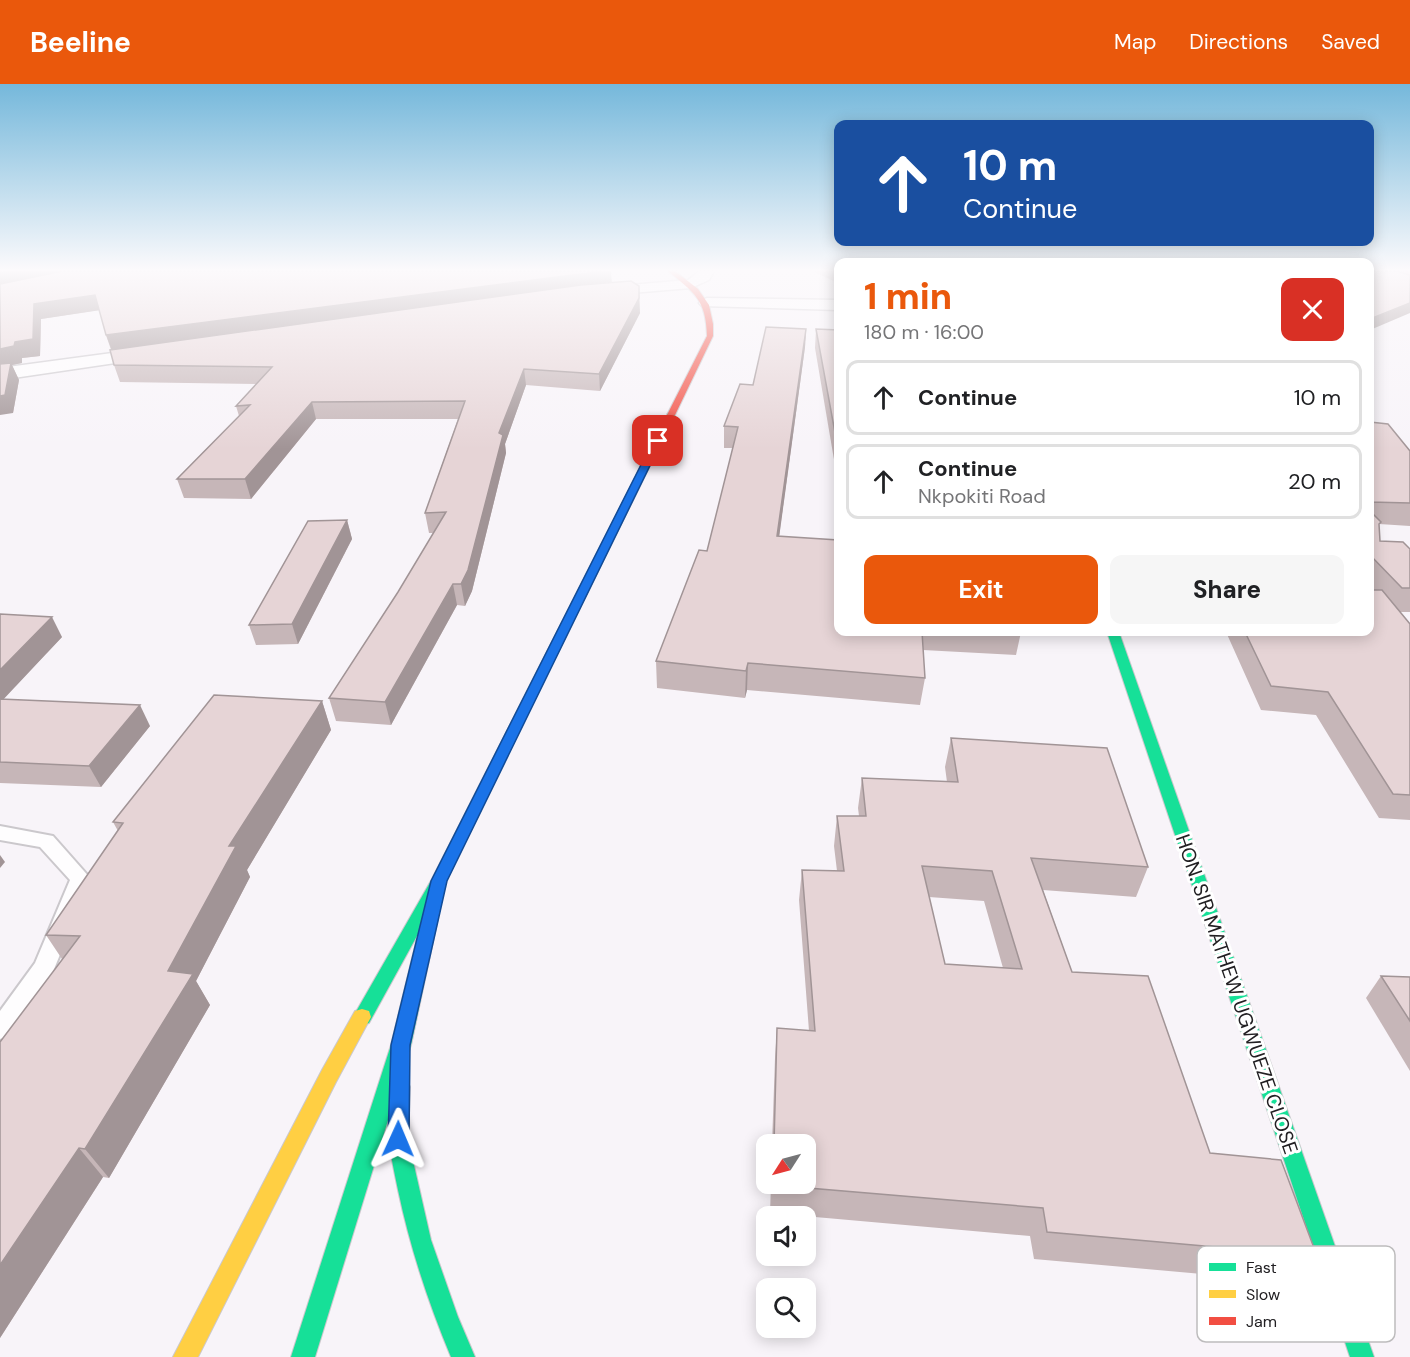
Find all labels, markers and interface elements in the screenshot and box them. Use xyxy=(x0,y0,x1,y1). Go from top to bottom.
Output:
text: Beeline xyxy=(30,24,131,61)
text: Map xyxy=(1114,28,1156,56)
text: Directions xyxy=(1189,28,1288,56)
text: Saved xyxy=(1321,28,1380,56)
text: 10 m xyxy=(963,138,1057,193)
icon: ahead xyxy=(864,144,942,222)
text: Continue xyxy=(963,191,1077,226)
text: 1 min xyxy=(864,273,952,320)
button: close xyxy=(1281,278,1344,341)
text: 180 m · 16:00 xyxy=(864,319,984,345)
icon: ahead xyxy=(867,381,900,414)
text: Continue xyxy=(918,383,1017,412)
text: 10 m xyxy=(1294,383,1341,412)
pin xyxy=(632,415,683,466)
icon: arrive xyxy=(641,424,674,457)
text: Continue xyxy=(918,454,1017,483)
icon: ahead xyxy=(867,465,900,498)
text: 20 m xyxy=(1288,467,1341,496)
text: Nkpokiti Road xyxy=(918,483,1046,509)
button: Exit xyxy=(864,555,1098,624)
button: Share xyxy=(1110,555,1344,624)
street label: HON. SIR MATHEW UGWUEZE CLOSE xyxy=(1170,831,1304,1157)
position arrow xyxy=(366,1107,430,1171)
north arrow xyxy=(756,1134,816,1194)
map controls xyxy=(756,1134,816,1338)
button: sound xyxy=(756,1206,816,1266)
legend xyxy=(1197,1246,1395,1342)
text: Fast xyxy=(1246,1257,1277,1278)
button: search xyxy=(756,1278,816,1338)
text: Slow xyxy=(1246,1284,1280,1305)
text: Jam xyxy=(1246,1311,1277,1332)

